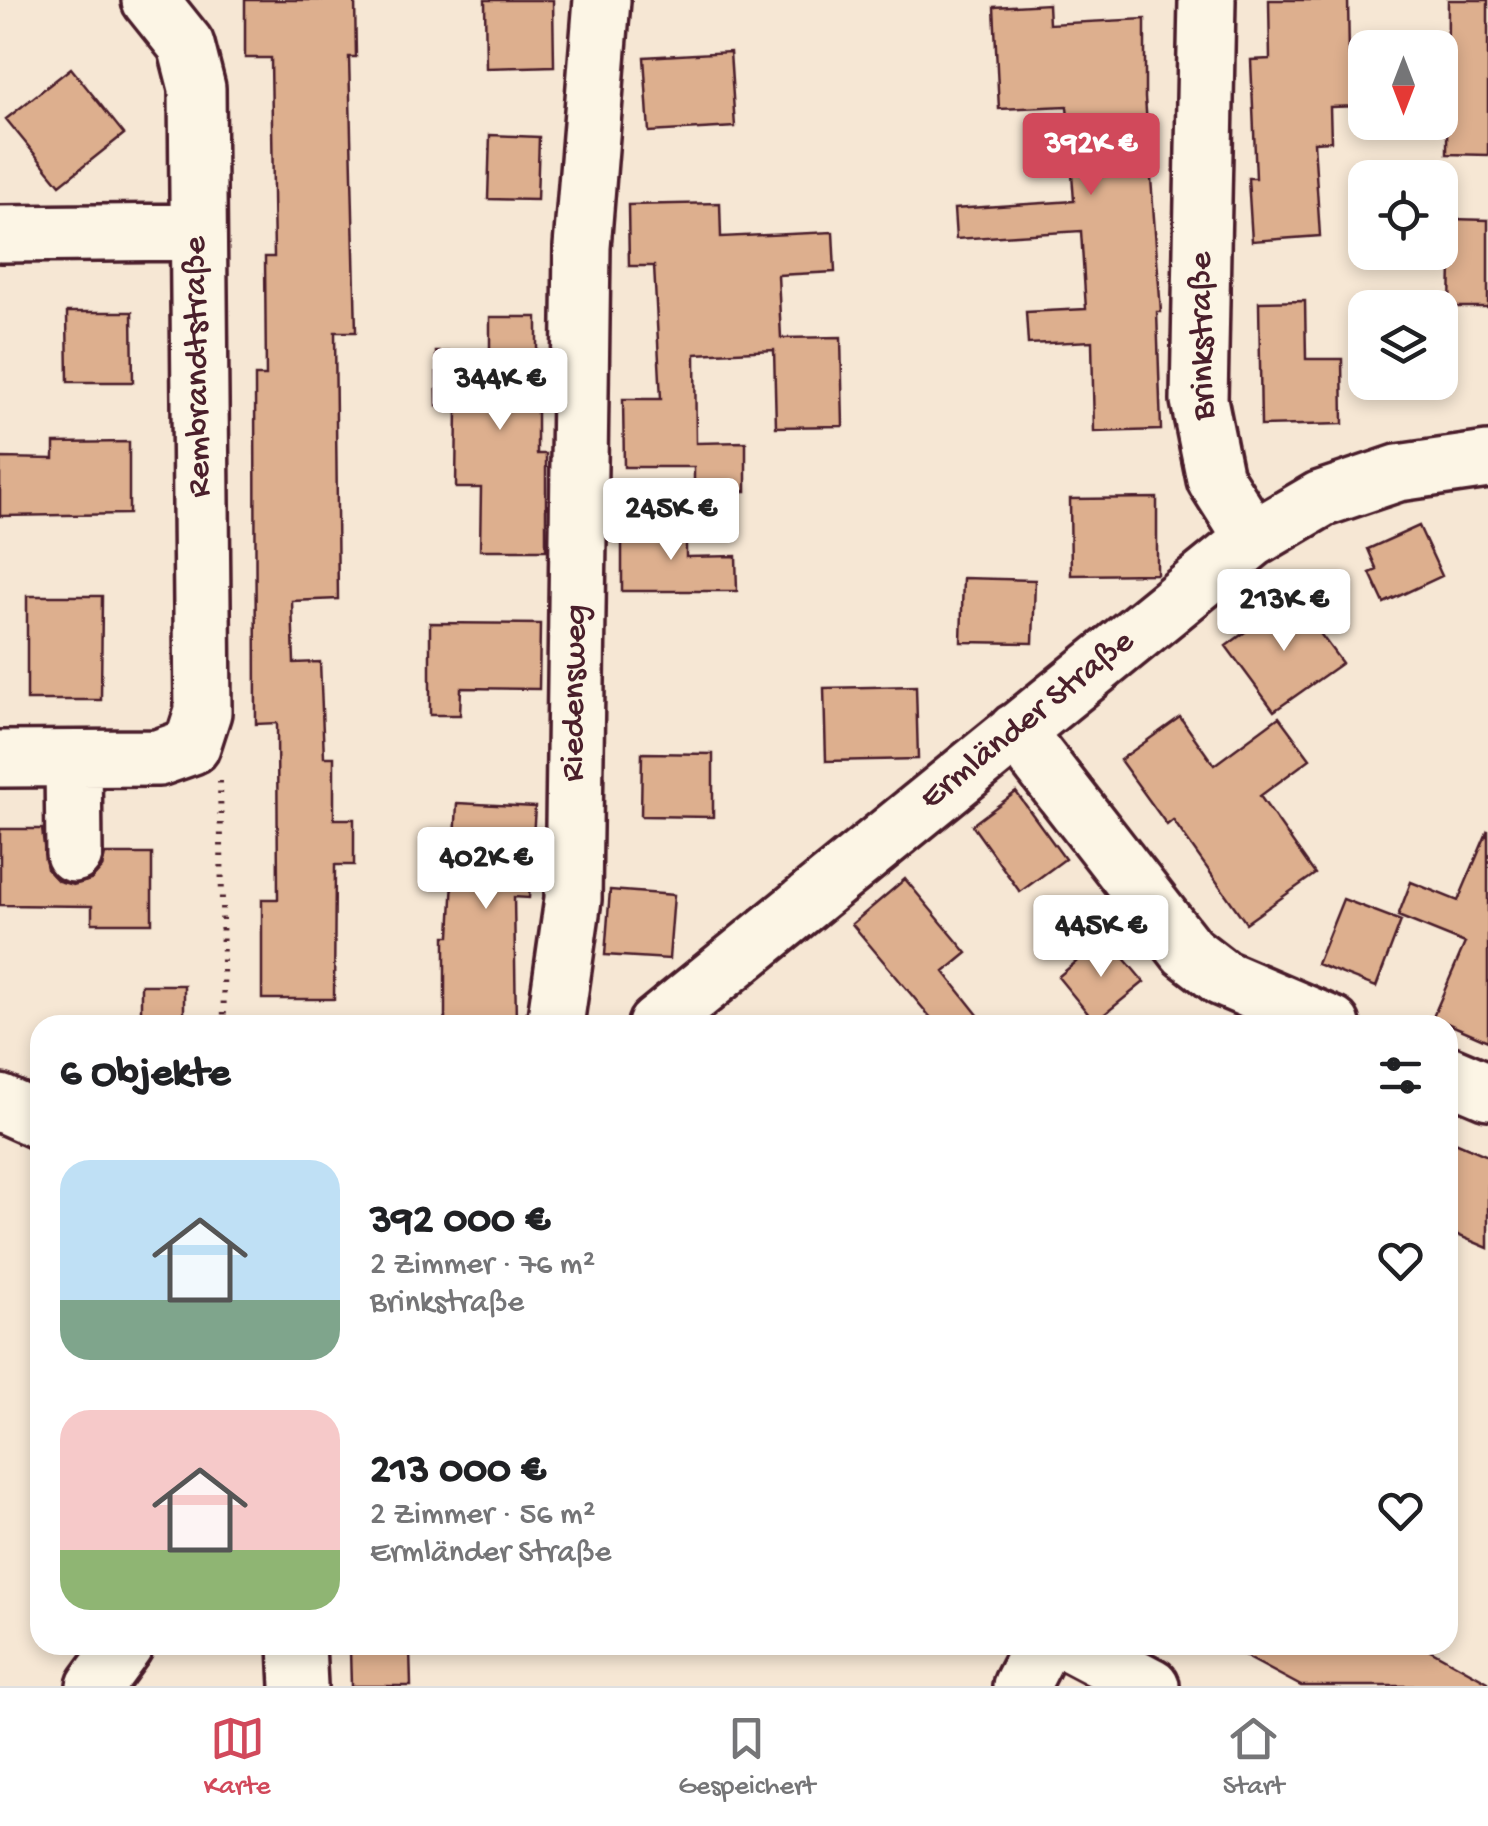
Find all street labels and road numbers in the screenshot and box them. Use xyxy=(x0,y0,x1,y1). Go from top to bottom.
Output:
street label: Rembrandtstraße xyxy=(176,235,222,498)
street label: Brinkstraße xyxy=(1182,251,1226,422)
street label: Riedensweg xyxy=(554,604,598,782)
street label: Ermländer Straße xyxy=(913,621,1144,820)

